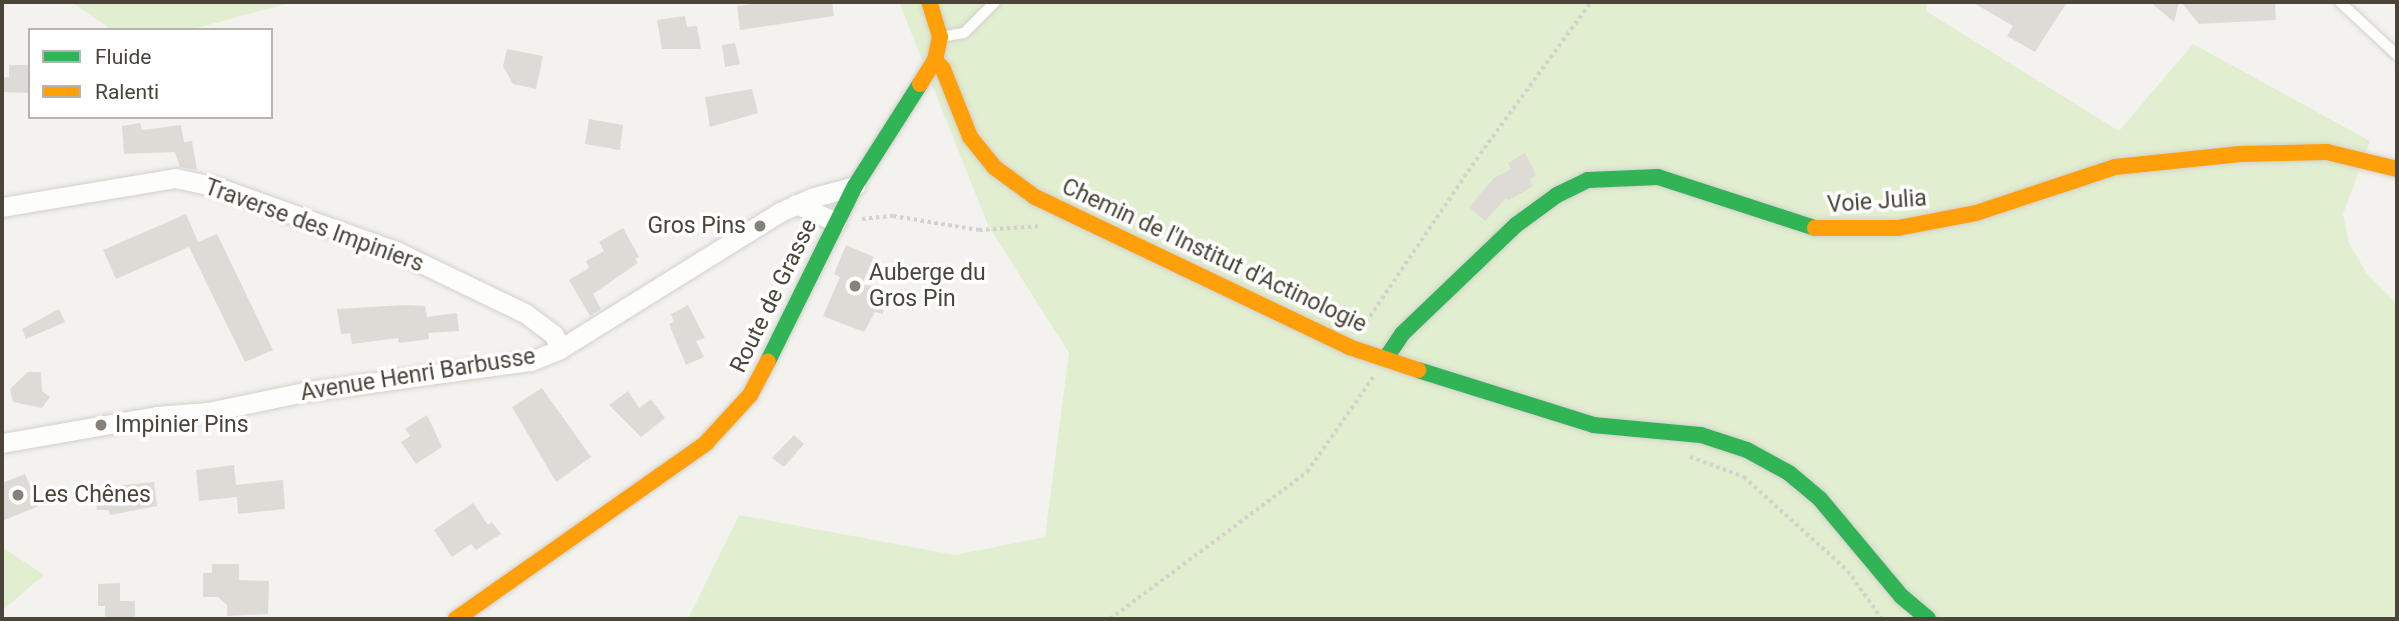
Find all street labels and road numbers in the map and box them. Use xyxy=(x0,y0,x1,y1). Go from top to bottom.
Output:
street label: Chemin de l'Institut d'Actinologie xyxy=(1057,173,1371,339)
street label: Traverse des Impiniers xyxy=(201,174,427,278)
street label: Voie Julia xyxy=(1826,185,1928,219)
street label: Route de Grasse xyxy=(725,215,823,377)
street label: Avenue Henri Barbusse xyxy=(299,343,537,407)

